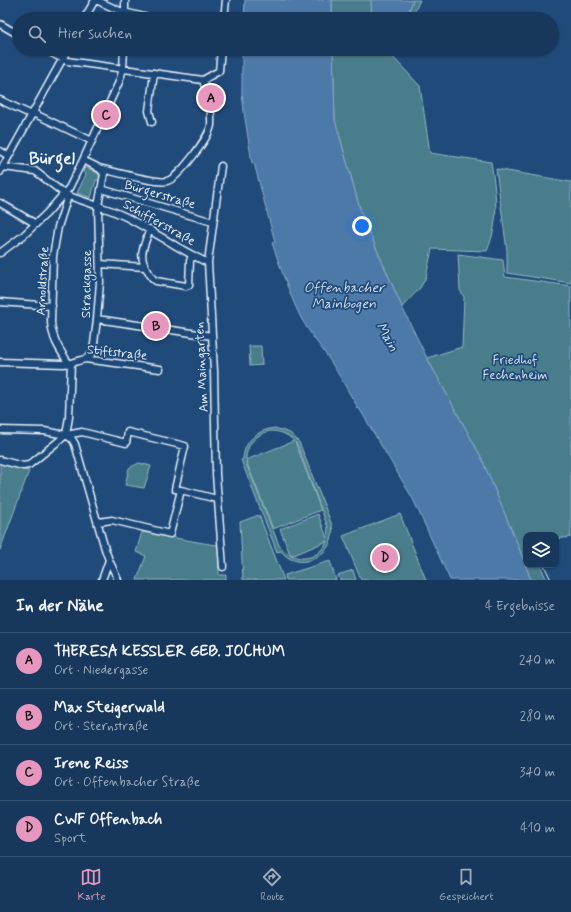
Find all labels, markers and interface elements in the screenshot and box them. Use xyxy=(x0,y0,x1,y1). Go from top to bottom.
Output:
search box xyxy=(12,12,559,56)
icon: search xyxy=(26,23,48,45)
text: Hier suchen xyxy=(58,24,132,44)
pin: A xyxy=(198,83,224,113)
pin: C xyxy=(93,100,119,130)
district label: Bürgel xyxy=(29,148,76,173)
street label: Bürgerstraße xyxy=(122,177,198,215)
street label: Schifferstraße xyxy=(120,196,198,250)
your location xyxy=(352,216,372,236)
street label: Arnoldstraße xyxy=(33,246,53,316)
street label: Strackgasse xyxy=(78,250,97,318)
water label: Offenbacher Mainbogen xyxy=(304,279,386,314)
pin: B xyxy=(143,311,169,341)
water label: Main xyxy=(372,319,402,355)
street label: Am Maingarten xyxy=(191,321,213,413)
street label: Stiftstraße xyxy=(86,341,148,365)
park label: Friedhof Fechenheim xyxy=(483,352,548,384)
map controls xyxy=(523,532,559,568)
button: layers xyxy=(523,532,559,568)
pin: D xyxy=(372,543,398,573)
text: In der Nähe xyxy=(16,595,104,617)
text: 4 Ergebnisse xyxy=(485,598,555,615)
text: THERESA KESSLER GEB. JOCHUM xyxy=(54,642,285,662)
text: A xyxy=(25,652,33,669)
text: 240 m xyxy=(519,652,555,669)
text: Ort · Niedergasse xyxy=(54,662,148,679)
text: Max Steigerwald xyxy=(54,698,165,718)
text: B xyxy=(25,708,33,725)
text: 280 m xyxy=(520,708,555,725)
text: Ort · Sternstraße xyxy=(54,718,149,735)
text: Irene Reiss xyxy=(54,754,129,774)
text: C xyxy=(24,764,34,781)
text: 340 m xyxy=(520,764,555,781)
text: Ort · Offenbacher Straße xyxy=(54,774,200,791)
text: CWF Offenbach xyxy=(54,810,162,830)
text: D xyxy=(25,820,33,837)
text: 410 m xyxy=(520,820,555,837)
text: Sport xyxy=(54,830,86,847)
tab: Karte xyxy=(77,866,106,904)
tab: Route xyxy=(260,866,284,904)
tab: Gespeichert xyxy=(439,866,494,904)

